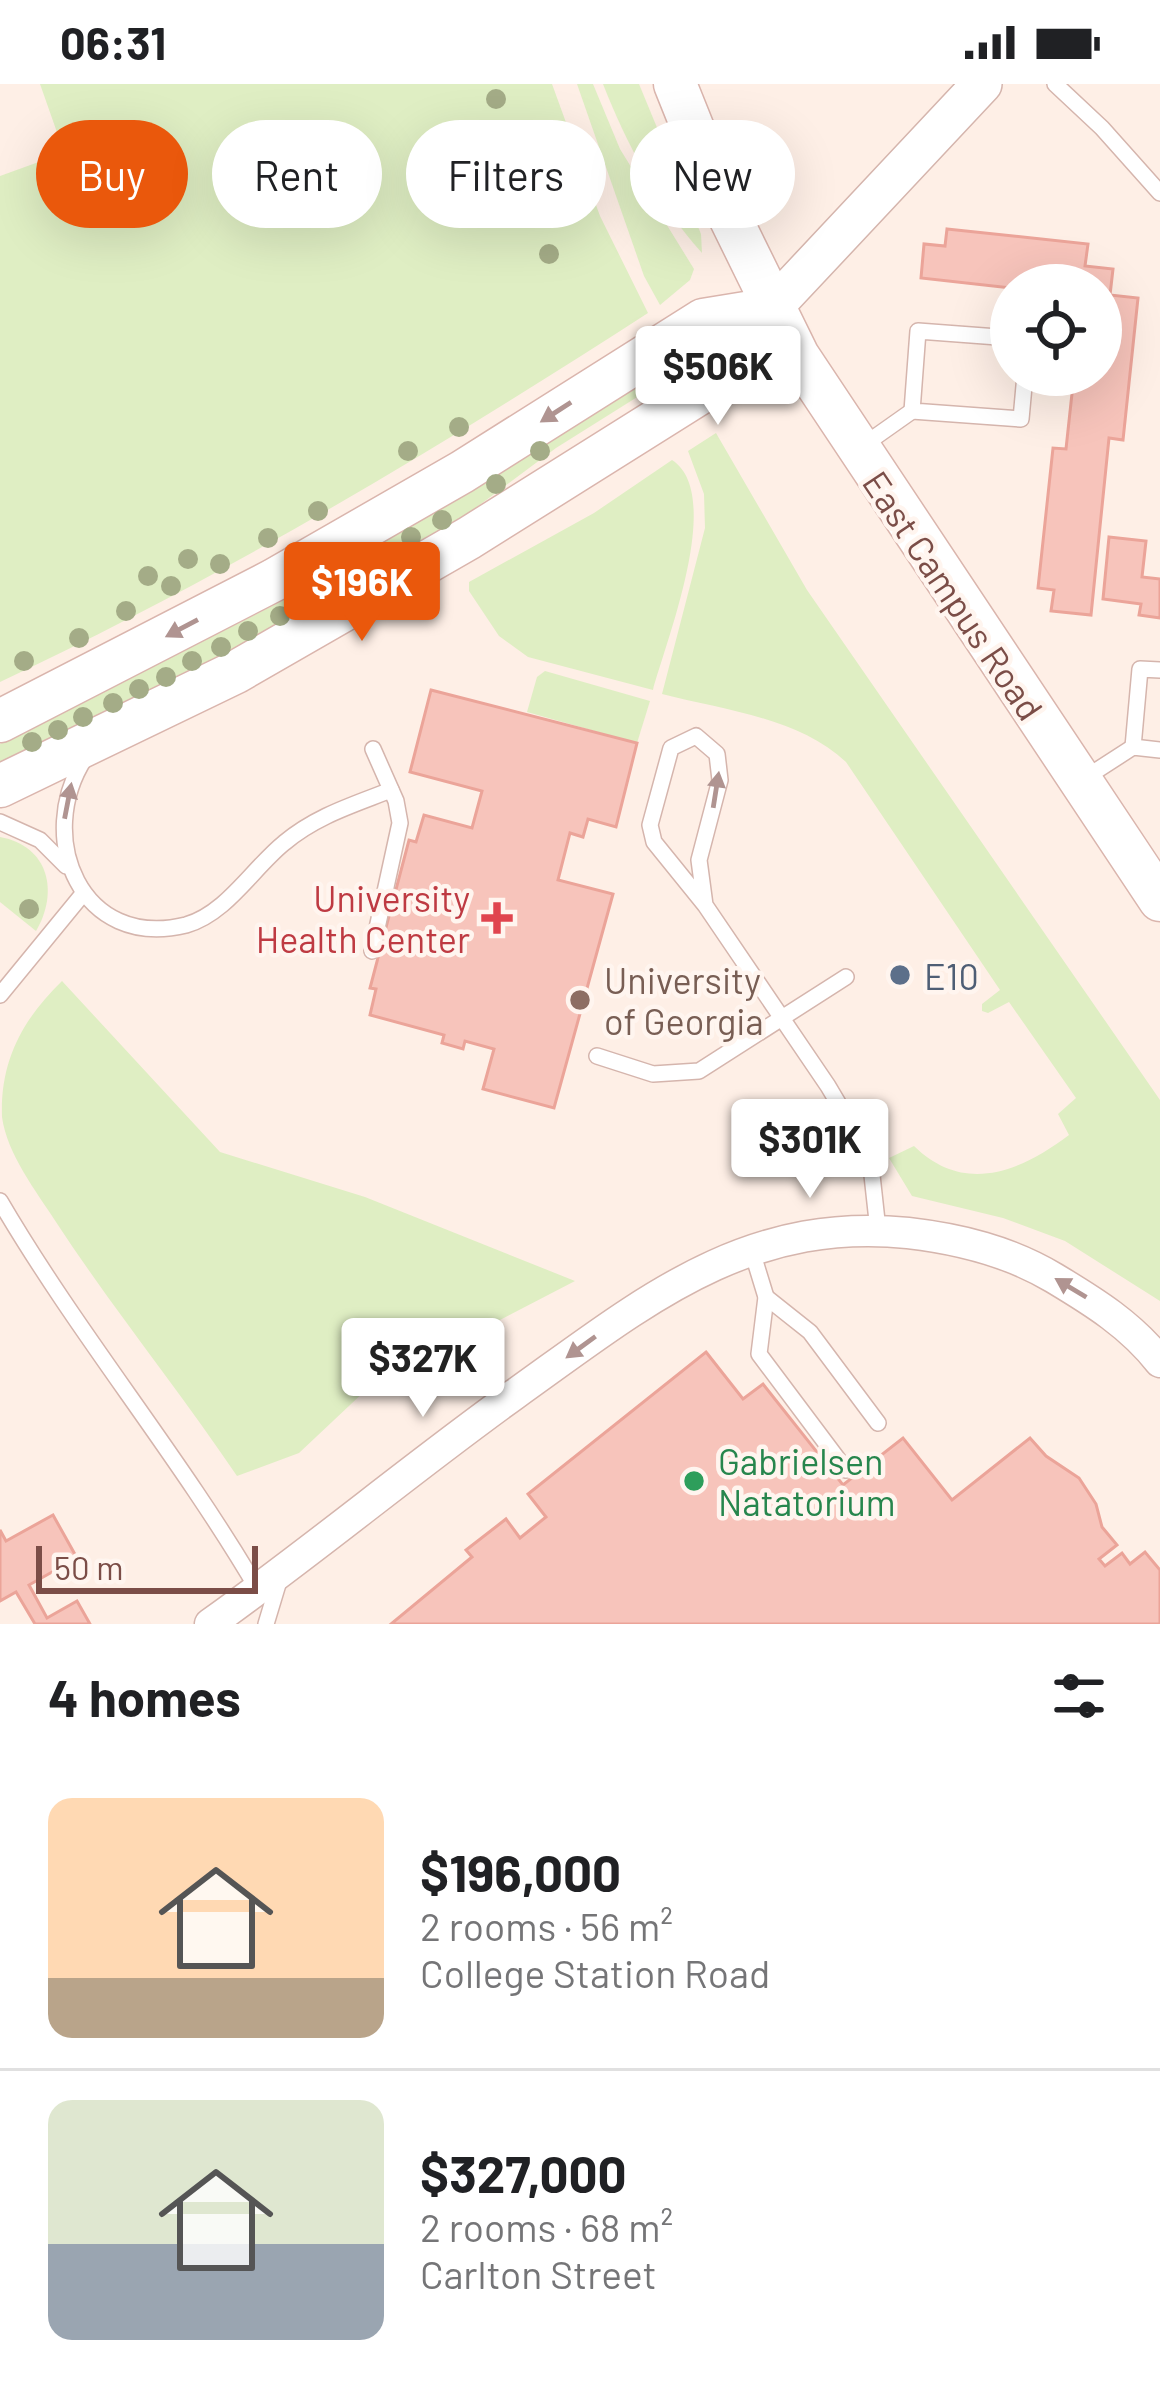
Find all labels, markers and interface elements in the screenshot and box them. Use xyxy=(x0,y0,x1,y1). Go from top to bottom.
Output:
text: 06:31 xyxy=(60,15,166,69)
chip: Buy xyxy=(36,120,188,228)
chip: Rent xyxy=(212,120,382,228)
chip: Filters xyxy=(406,120,606,228)
chip: New xyxy=(630,120,795,228)
map controls xyxy=(990,264,1122,396)
button: locate xyxy=(990,264,1122,396)
pin: $506K xyxy=(634,326,802,428)
text: $506K xyxy=(663,341,773,388)
one-way arrow xyxy=(539,400,572,422)
street label: East Campus Road xyxy=(855,462,1053,728)
pin: $196K xyxy=(278,542,446,644)
text: $196K xyxy=(311,557,413,604)
one-way arrow xyxy=(164,618,199,638)
one-way arrow xyxy=(707,771,725,809)
one-way arrow xyxy=(59,781,78,819)
place label: University Health Center xyxy=(256,876,470,960)
marker: University Health Center xyxy=(481,902,513,934)
place label: E10 xyxy=(924,954,979,997)
place label: University of Georgia xyxy=(604,958,764,1042)
marker: E10 xyxy=(887,962,913,988)
marker: University of Georgia xyxy=(567,987,593,1013)
pin: $301K xyxy=(726,1099,894,1201)
text: $301K xyxy=(758,1114,862,1161)
one-way arrow xyxy=(1054,1278,1088,1299)
pin: $327K xyxy=(339,1318,507,1420)
text: $327K xyxy=(369,1333,477,1380)
one-way arrow xyxy=(566,1334,598,1358)
place label: Gabrielsen Natatorium xyxy=(718,1439,895,1523)
marker: Gabrielsen Natatorium xyxy=(681,1468,707,1494)
scale bar xyxy=(36,1540,258,1593)
text: 50 m xyxy=(54,1547,124,1587)
icon: filters xyxy=(1046,1663,1112,1729)
text: 4 homes xyxy=(48,1666,241,1727)
text: $196,000 xyxy=(420,1841,621,1902)
icon: home xyxy=(144,1846,288,1990)
text: 2 rooms · 56 m² xyxy=(420,1902,673,1949)
text: College Station Road xyxy=(420,1949,770,1996)
text: $327,000 xyxy=(420,2142,627,2203)
icon: home xyxy=(144,2148,288,2292)
text: 2 rooms · 68 m² xyxy=(420,2203,673,2250)
text: Carlton Street xyxy=(420,2250,657,2297)

